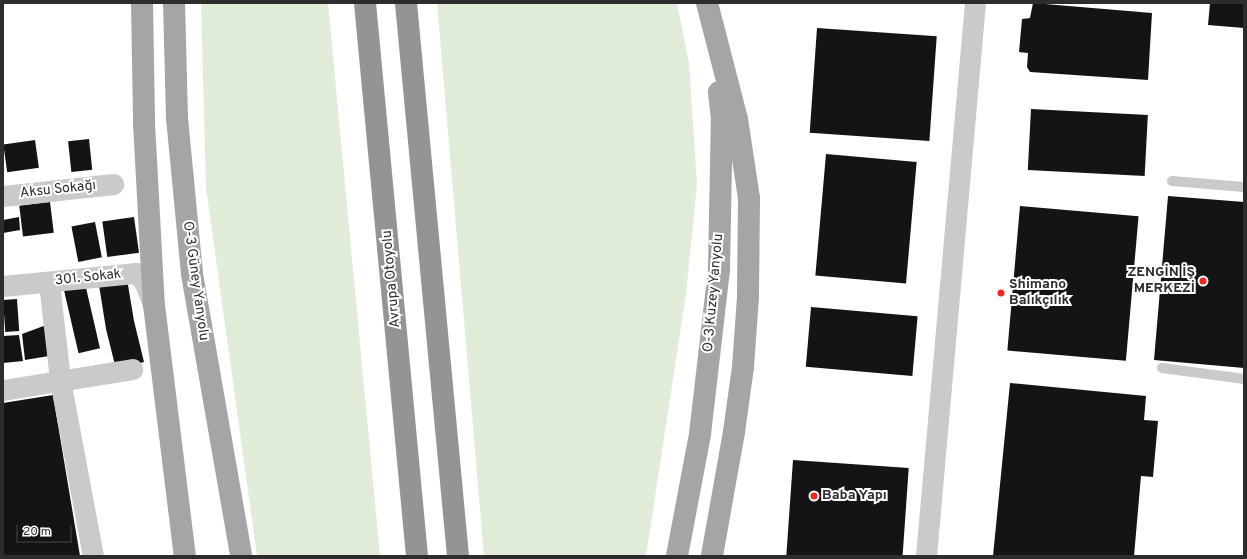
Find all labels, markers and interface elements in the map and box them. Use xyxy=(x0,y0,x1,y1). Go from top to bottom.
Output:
street label: Aksu Sokağı xyxy=(19,178,97,202)
street label: O-3 Güney Yanyolu xyxy=(178,220,212,342)
street label: Avrupa Otoyolu xyxy=(379,229,405,329)
street label: O-3 Kuzey Yanyolu xyxy=(700,233,728,353)
place label: ZENGİN İŞ MERKEZİ xyxy=(1127,265,1195,298)
street label: 301. Sokak xyxy=(54,266,122,290)
marker: ZENGİN İŞ MERKEZİ xyxy=(1198,276,1208,286)
place label: Shimano Balıkçılık xyxy=(1009,277,1069,310)
marker: Shimano Balıkçılık xyxy=(996,288,1006,298)
place label: Baba Yapı xyxy=(822,488,887,504)
marker: Baba Yapı xyxy=(809,491,819,501)
scale bar xyxy=(18,517,74,543)
text: 20 m xyxy=(23,524,51,540)

